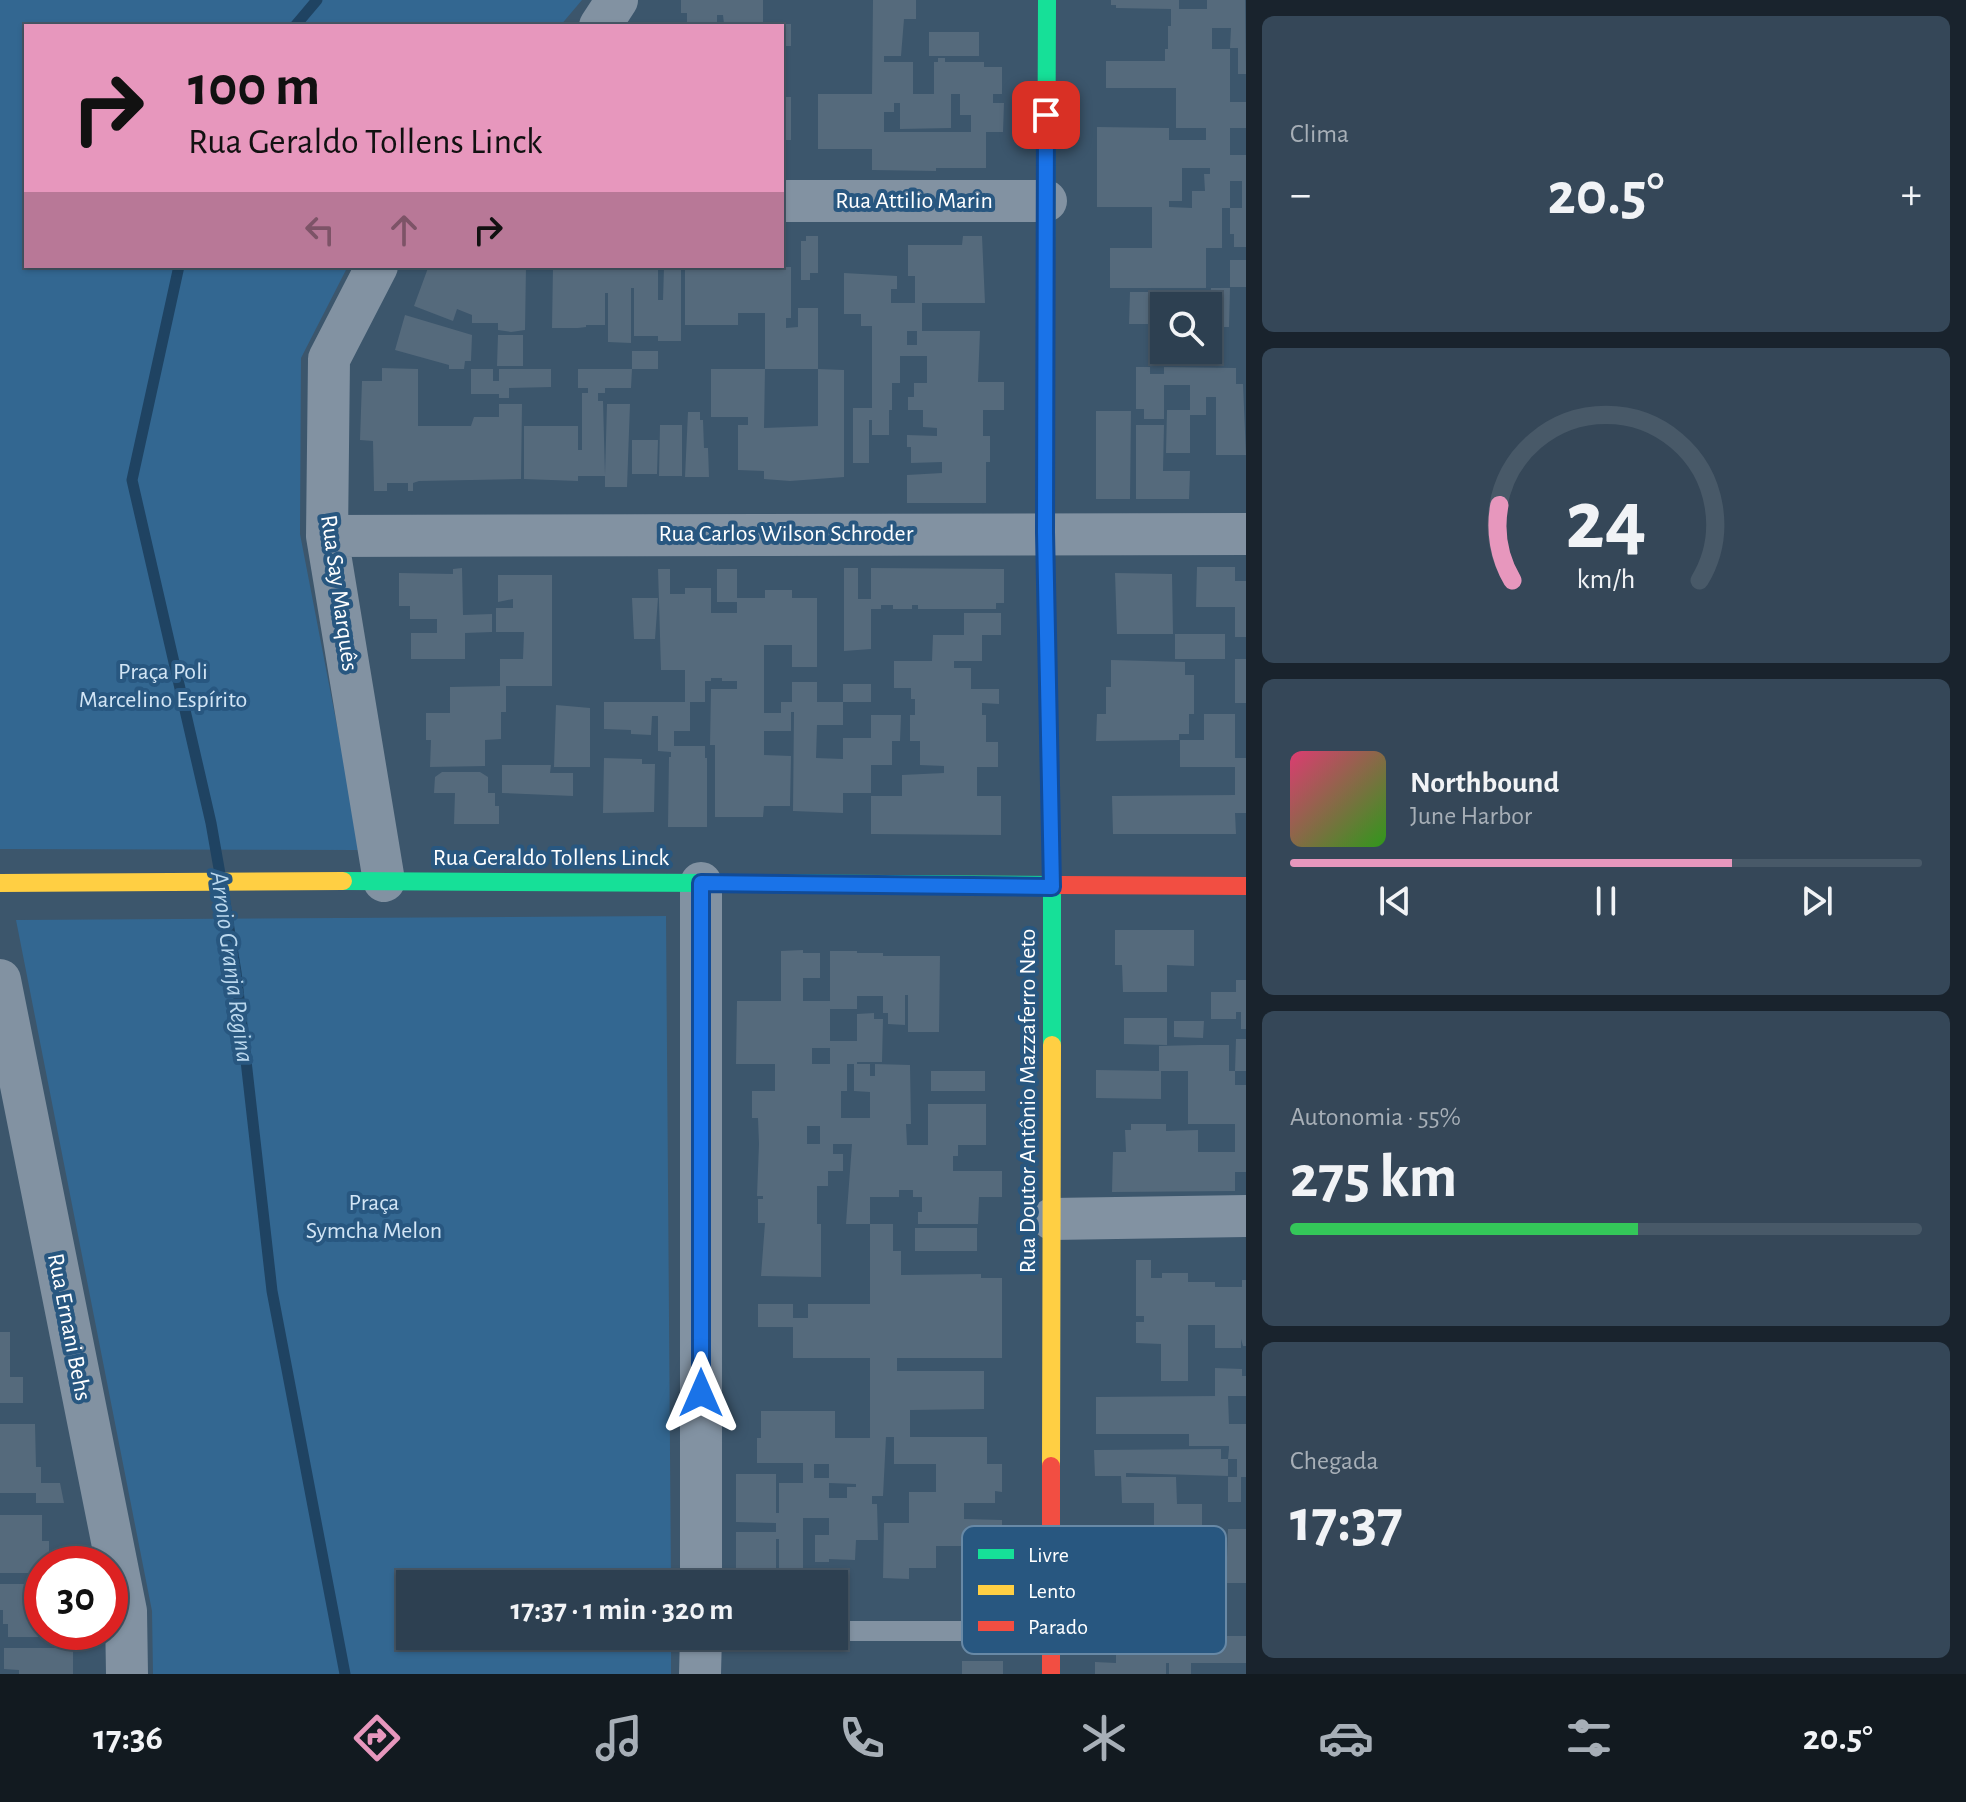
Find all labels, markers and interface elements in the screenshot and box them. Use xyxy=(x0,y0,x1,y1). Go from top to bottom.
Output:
icon: right xyxy=(56,56,160,160)
text: 100 m xyxy=(188,59,320,115)
pin xyxy=(1012,81,1080,149)
icon: arrive xyxy=(1024,93,1068,137)
text: Clima xyxy=(1290,121,1349,147)
text: Rua Geraldo Tollens Linck xyxy=(188,124,542,160)
text: 20.5° xyxy=(1548,165,1664,225)
text: − xyxy=(1290,173,1311,217)
text: + xyxy=(1901,173,1922,217)
street label: Rua Attilio Marin xyxy=(835,189,993,213)
icon: left xyxy=(298,208,342,252)
icon: ahead xyxy=(382,208,426,252)
icon: right xyxy=(466,208,510,252)
map controls xyxy=(1150,292,1222,364)
button: search xyxy=(1150,292,1222,364)
text: 24 xyxy=(1565,480,1647,564)
street label: Rua Say Marquês xyxy=(316,513,362,673)
street label: Rua Carlos Wilson Schroder xyxy=(659,522,914,546)
text: km/h xyxy=(1577,566,1635,595)
park label: Praça Poli Marcelino Espírito xyxy=(79,660,247,712)
text: Northbound xyxy=(1410,768,1559,798)
text: June Harbor xyxy=(1410,803,1532,829)
street label: Rua Geraldo Tollens Linck xyxy=(433,846,669,870)
water label: Arroio Granja Regina xyxy=(206,869,258,1064)
icon: previous xyxy=(1373,879,1417,923)
icon: pause xyxy=(1584,879,1628,923)
icon: next xyxy=(1795,879,1839,923)
street label: Rua Doutor Antônio Mazzaferro Neto xyxy=(1016,929,1040,1273)
text: Autonomia · 55% xyxy=(1290,1104,1461,1130)
text: 275 km xyxy=(1290,1148,1457,1208)
park label: Praça Symcha Melon xyxy=(306,1191,442,1243)
street label: Rua Ernani Behs xyxy=(43,1251,95,1403)
position arrow xyxy=(659,1351,743,1435)
text: Chegada xyxy=(1290,1448,1379,1474)
text: 17:37 xyxy=(1290,1492,1403,1552)
legend xyxy=(962,1526,1226,1654)
text: Livre xyxy=(1028,1544,1069,1566)
speed limit sign: 30 xyxy=(24,1546,128,1650)
text: Lento xyxy=(1028,1580,1076,1602)
text: 17:37 · 1 min · 320 m xyxy=(510,1595,734,1625)
text: Parado xyxy=(1028,1616,1088,1638)
icon: directions xyxy=(349,1710,405,1766)
icon: music xyxy=(591,1710,647,1766)
icon: phone xyxy=(834,1710,890,1766)
icon: climate xyxy=(1076,1710,1132,1766)
icon: car xyxy=(1318,1710,1374,1766)
icon: filters xyxy=(1561,1710,1617,1766)
text: 17:36 xyxy=(93,1720,163,1756)
text: 20.5° xyxy=(1803,1720,1873,1756)

